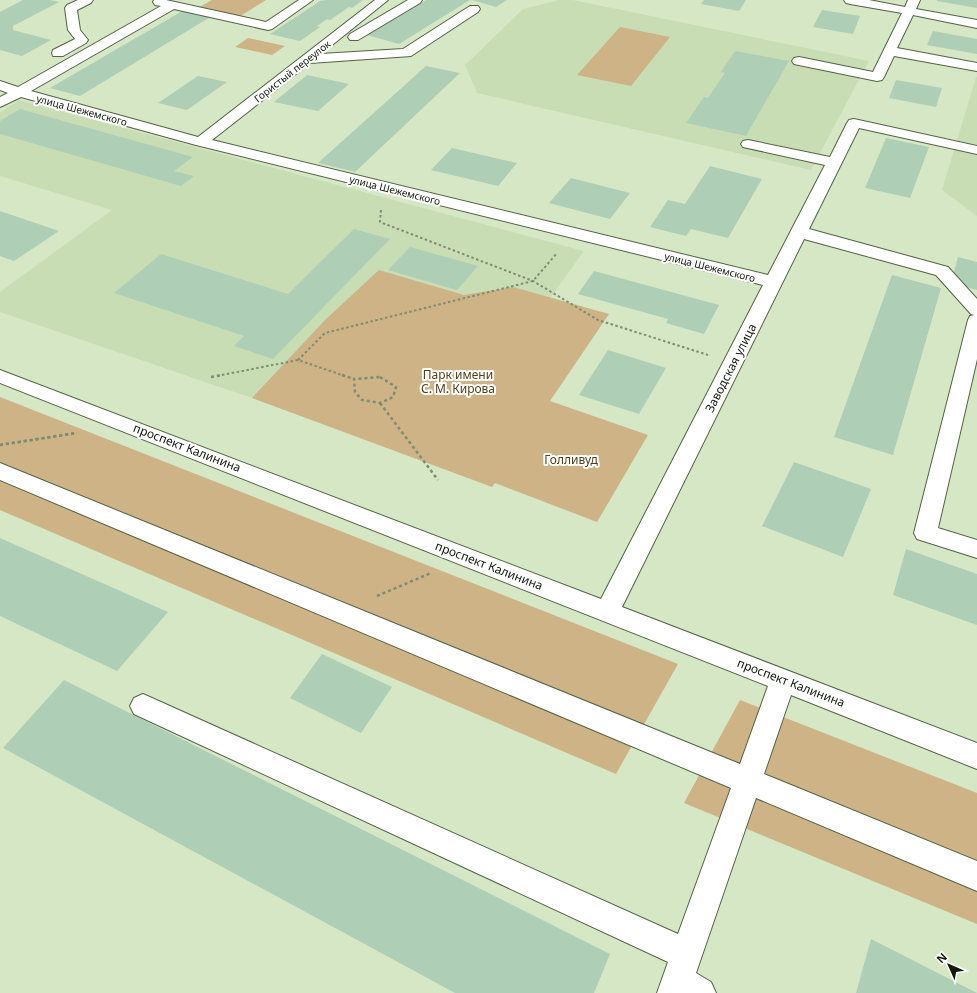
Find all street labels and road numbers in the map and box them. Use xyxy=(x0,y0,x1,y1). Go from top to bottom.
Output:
street label: Гористый переулок xyxy=(251,36,334,105)
street label: улица Шежемского xyxy=(35,91,129,129)
street label: улица Шежемского xyxy=(348,172,442,208)
street label: улица Шежемского xyxy=(663,249,757,285)
street label: Заводская улица xyxy=(701,320,760,415)
street label: проспект Калинина xyxy=(131,419,243,476)
street label: проспект Калинина xyxy=(433,537,545,594)
street label: проспект Калинина xyxy=(735,654,847,711)

